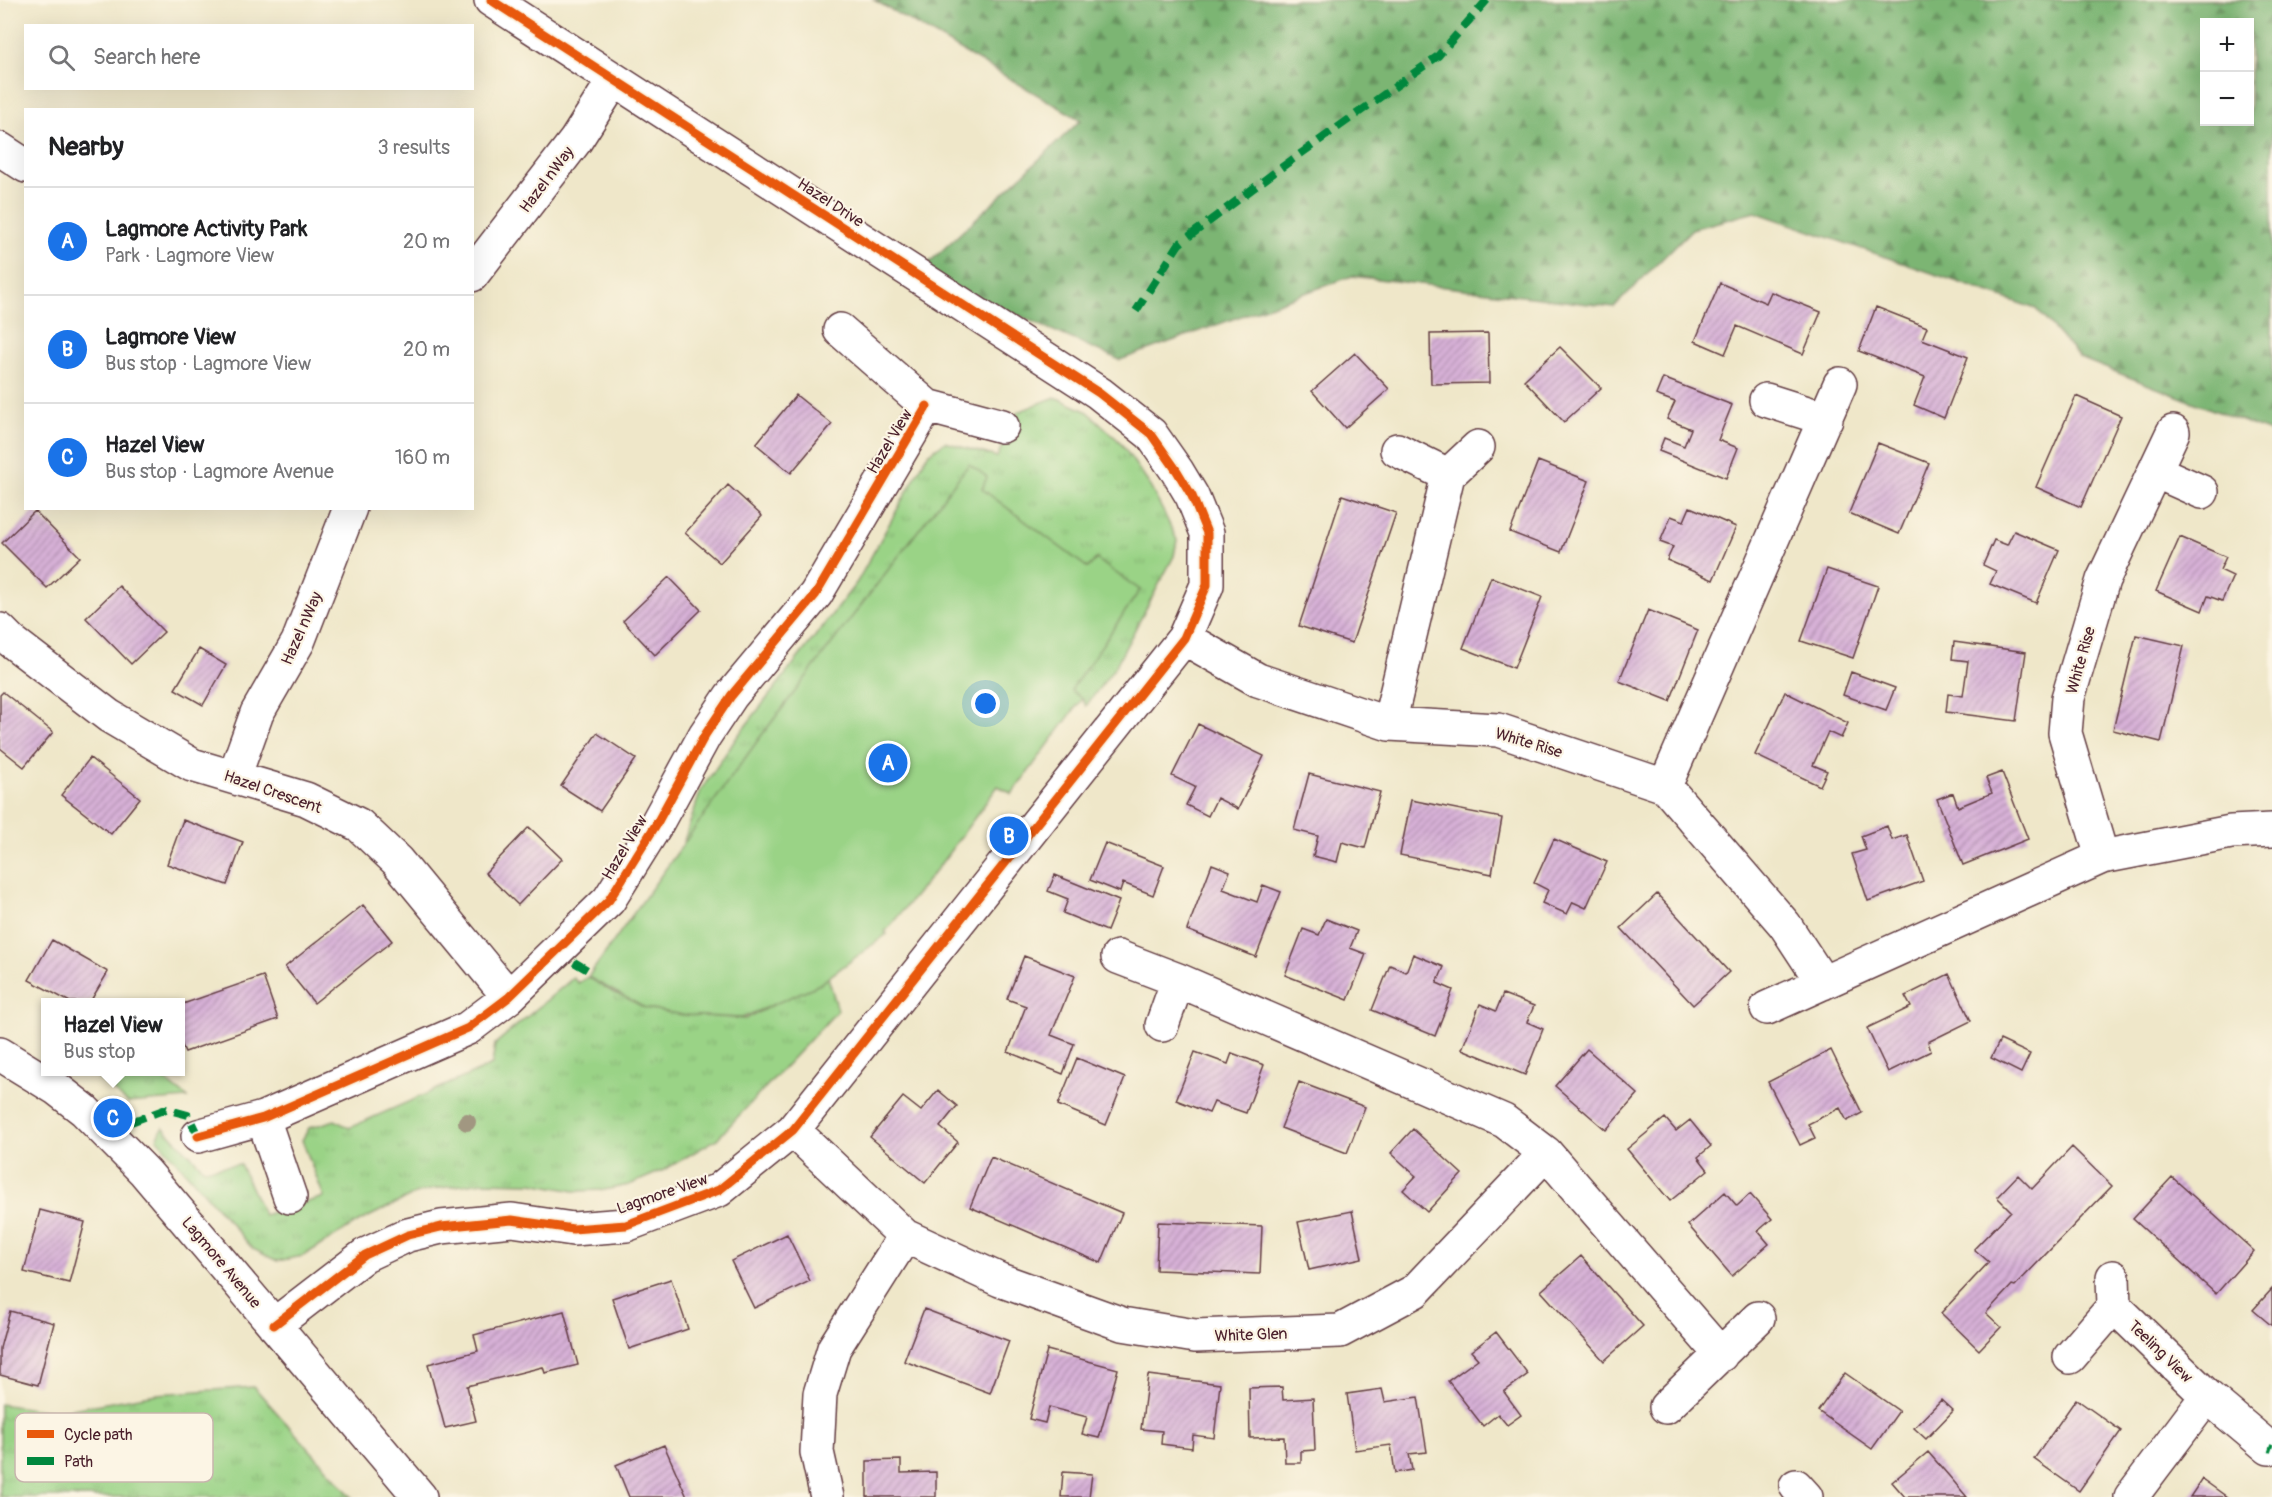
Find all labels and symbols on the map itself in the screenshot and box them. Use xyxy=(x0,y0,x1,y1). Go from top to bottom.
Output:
street label: Hazel nWay xyxy=(515,142,578,217)
street label: Hazel Drive xyxy=(793,174,868,232)
street label: Hazel View xyxy=(863,405,917,478)
street label: Hazel nWay xyxy=(277,589,327,668)
street label: White Rise xyxy=(2062,624,2100,696)
your location xyxy=(971,689,1000,718)
street label: White Rise xyxy=(1493,723,1565,763)
pin: A xyxy=(868,740,908,786)
street label: Hazel Crescent xyxy=(221,766,325,818)
street label: Hazel View xyxy=(598,811,652,884)
pin: B xyxy=(990,814,1028,858)
pin: C xyxy=(94,1096,132,1140)
street label: Lagmore View xyxy=(614,1169,711,1219)
street label: Lagmore Avenue xyxy=(177,1213,265,1313)
street label: Teeling View xyxy=(2124,1316,2197,1387)
street label: White Glen xyxy=(1214,1324,1288,1346)
legend xyxy=(15,1413,213,1482)
text: Cycle path xyxy=(64,1425,132,1445)
text: Path xyxy=(64,1452,93,1472)

